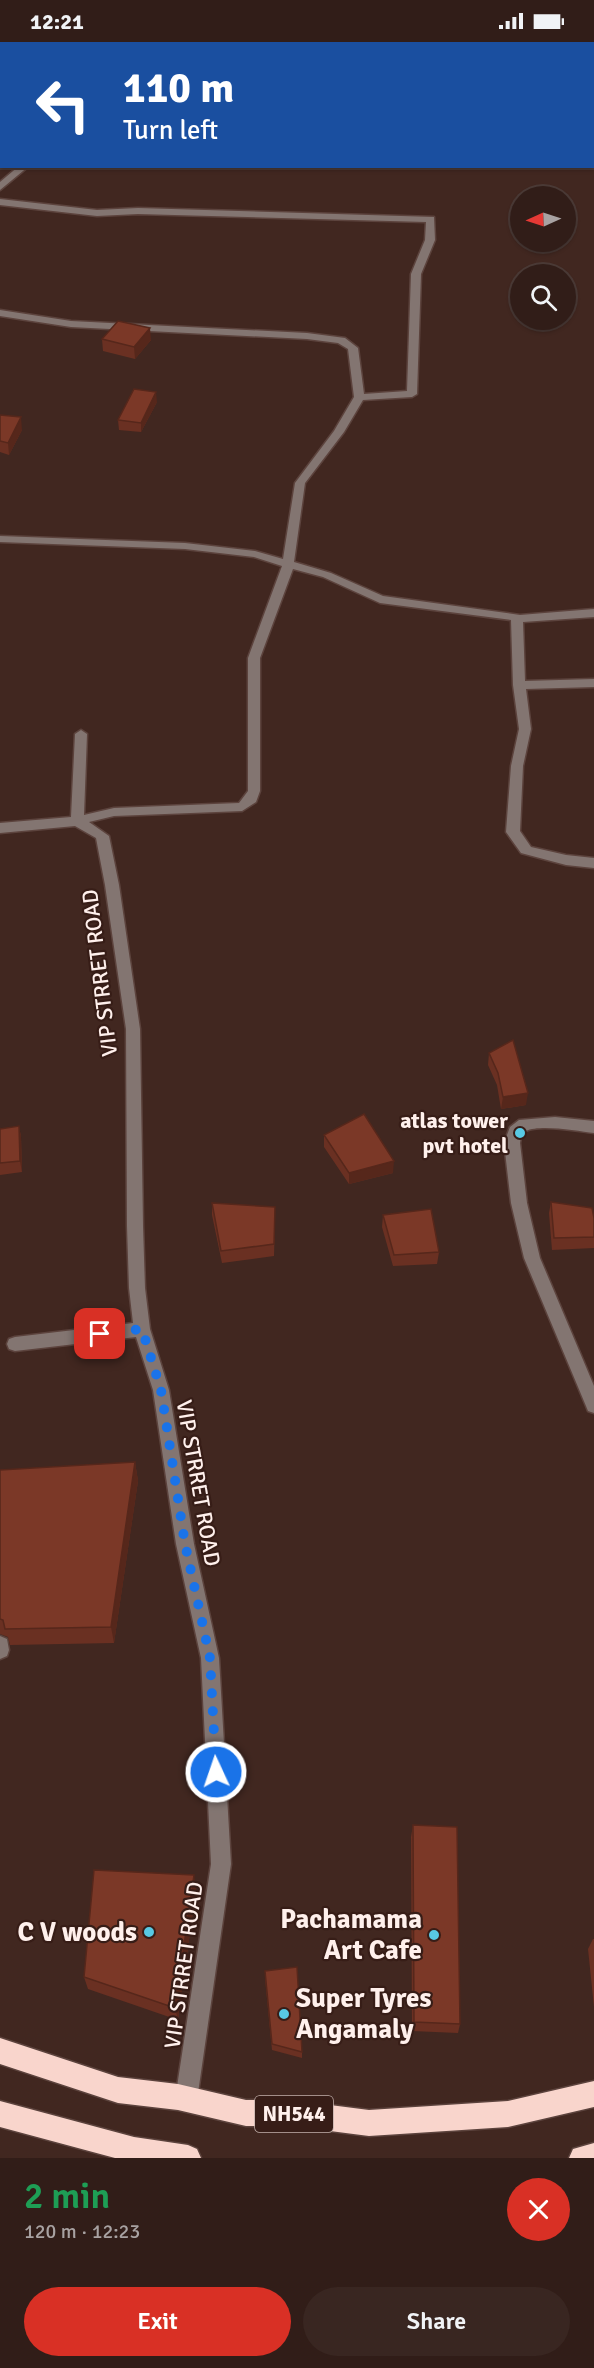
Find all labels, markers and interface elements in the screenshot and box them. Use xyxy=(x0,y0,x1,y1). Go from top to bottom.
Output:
text: 12:21 xyxy=(30,8,84,35)
text: 110 m xyxy=(123,63,234,114)
icon: left xyxy=(24,66,102,144)
text: Turn left xyxy=(123,114,218,147)
north arrow xyxy=(510,186,576,252)
map controls xyxy=(510,186,576,330)
button: search xyxy=(510,264,576,330)
street label: VIP STRRET ROAD xyxy=(76,888,123,1058)
place label: atlas tower pvt hotel xyxy=(400,1107,508,1159)
marker: atlas tower pvt hotel xyxy=(513,1126,527,1140)
pin xyxy=(74,1308,125,1359)
icon: arrive xyxy=(83,1317,116,1350)
street label: VIP STRRET ROAD xyxy=(171,1398,226,1568)
position arrow xyxy=(184,1740,248,1804)
street label: VIP STRRET ROAD xyxy=(158,1880,209,2050)
place label: Pachamama Art Cafe xyxy=(280,1903,422,1967)
place label: C V woods xyxy=(17,1916,137,1949)
marker: C V woods xyxy=(142,1925,156,1939)
marker: Pachamama Art Cafe xyxy=(427,1928,441,1942)
place label: Super Tyres Angamaly xyxy=(296,1982,431,2046)
marker: Super Tyres Angamaly xyxy=(277,2007,291,2021)
road number: NH544 xyxy=(255,2096,333,2132)
text: 2 min xyxy=(24,2174,110,2219)
button: close xyxy=(507,2178,570,2241)
text: 120 m · 12:23 xyxy=(24,2219,140,2244)
button: Exit xyxy=(24,2287,291,2356)
button: Share xyxy=(303,2287,570,2356)

